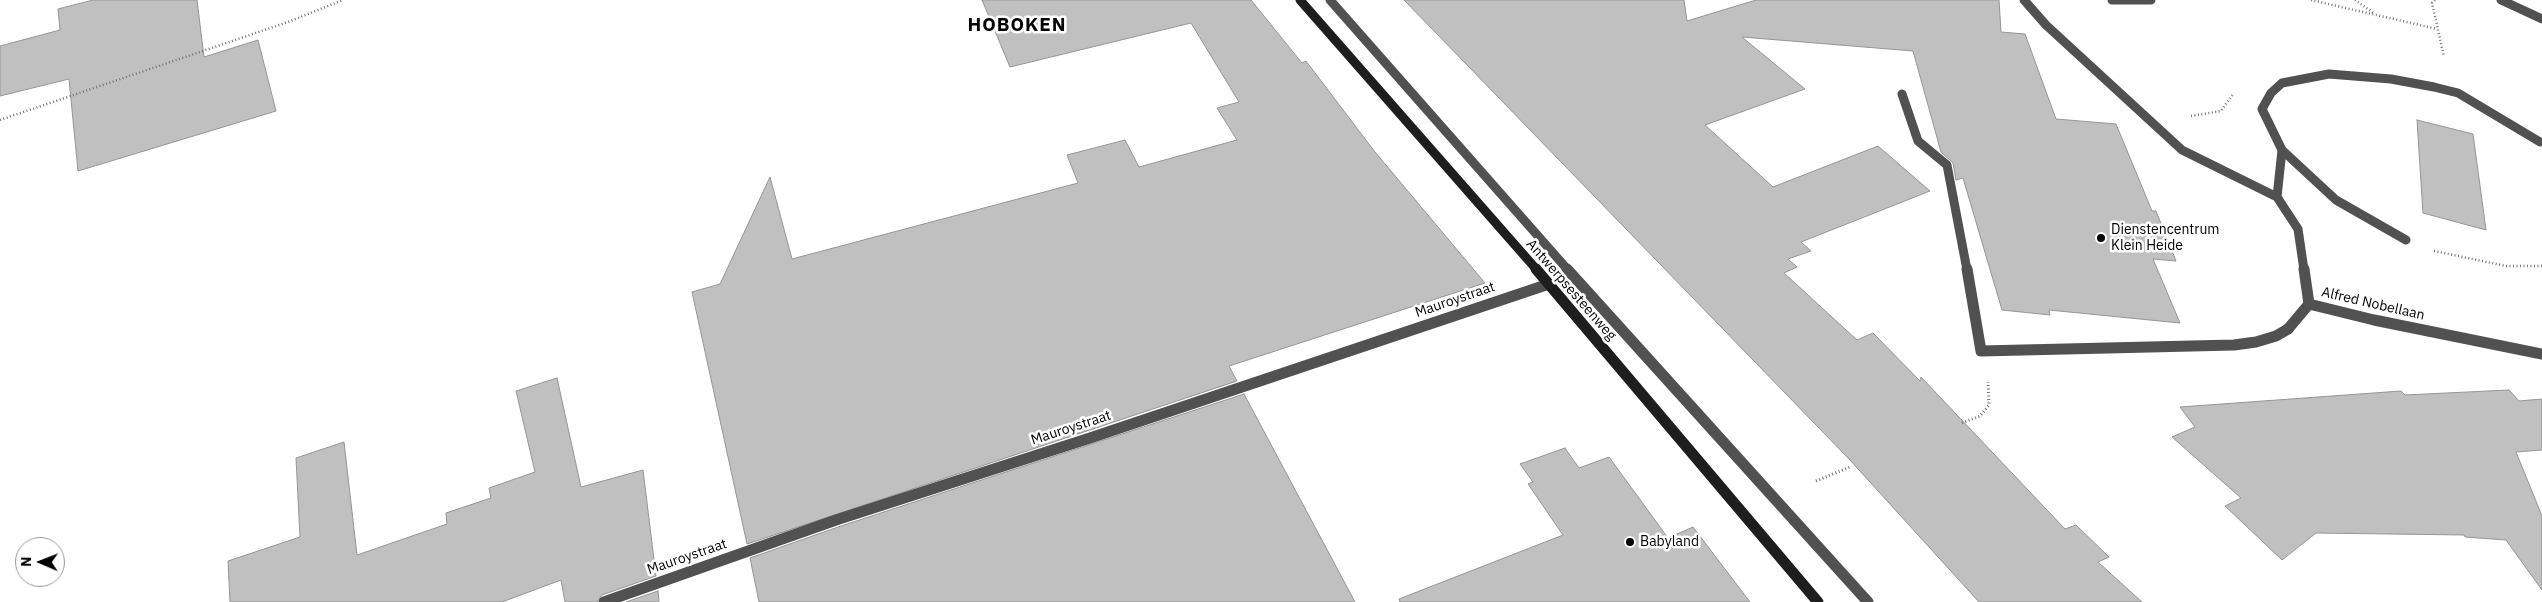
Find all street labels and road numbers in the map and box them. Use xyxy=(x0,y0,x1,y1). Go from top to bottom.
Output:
street label: Antwerpsesteenweg xyxy=(1522,236,1620,344)
street label: Mauroystraat xyxy=(1413,279,1497,321)
street label: Alfred Nobellaan xyxy=(2320,284,2426,324)
street label: Mauroystraat xyxy=(1029,407,1113,449)
street label: Mauroystraat xyxy=(645,536,729,578)

